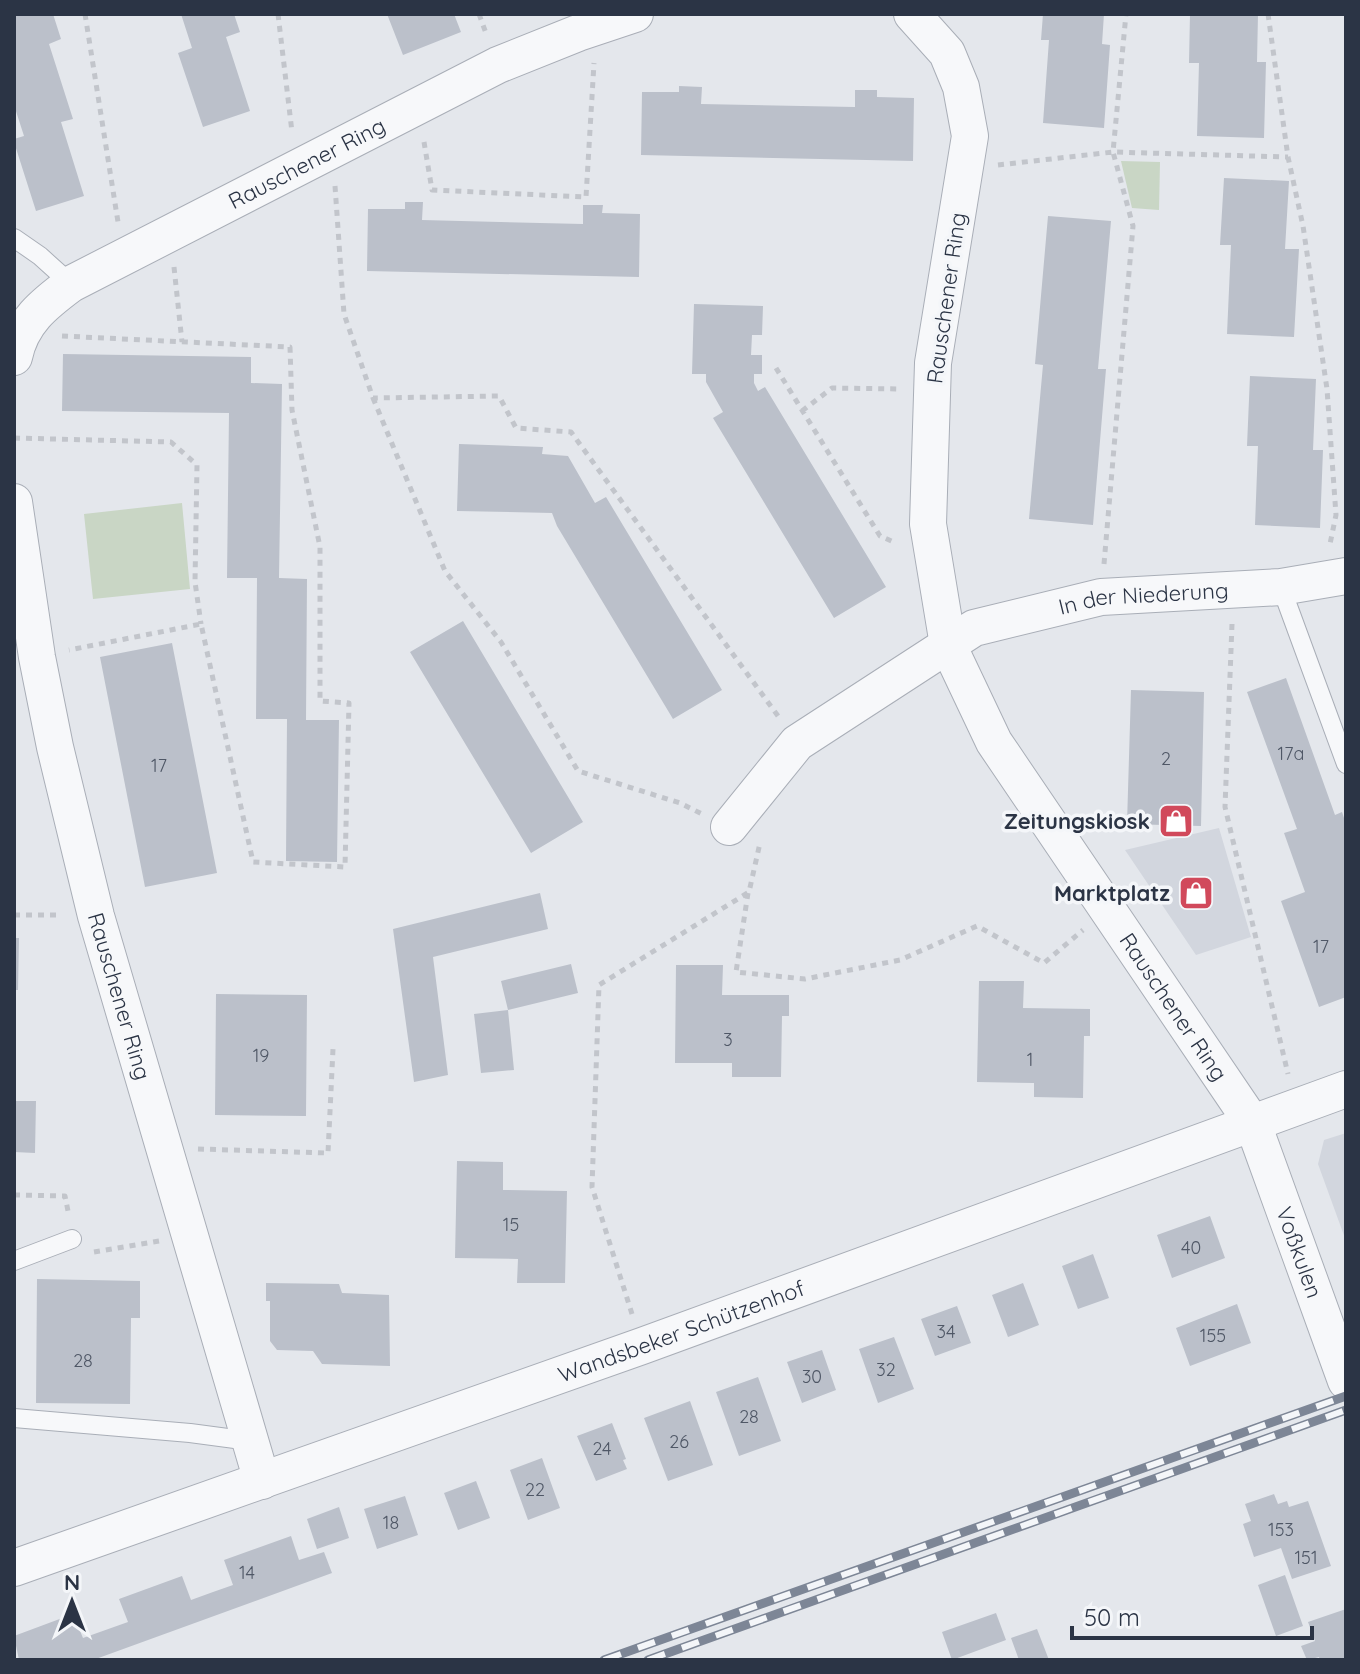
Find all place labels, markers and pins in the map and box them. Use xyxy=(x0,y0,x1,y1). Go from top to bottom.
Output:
shop icon: Zeitungskiosk xyxy=(1157,802,1195,840)
place label: Zeitungskiosk xyxy=(1004,807,1150,835)
shop icon: Marktplatz xyxy=(1177,874,1215,912)
place label: Marktplatz xyxy=(1054,879,1170,907)

